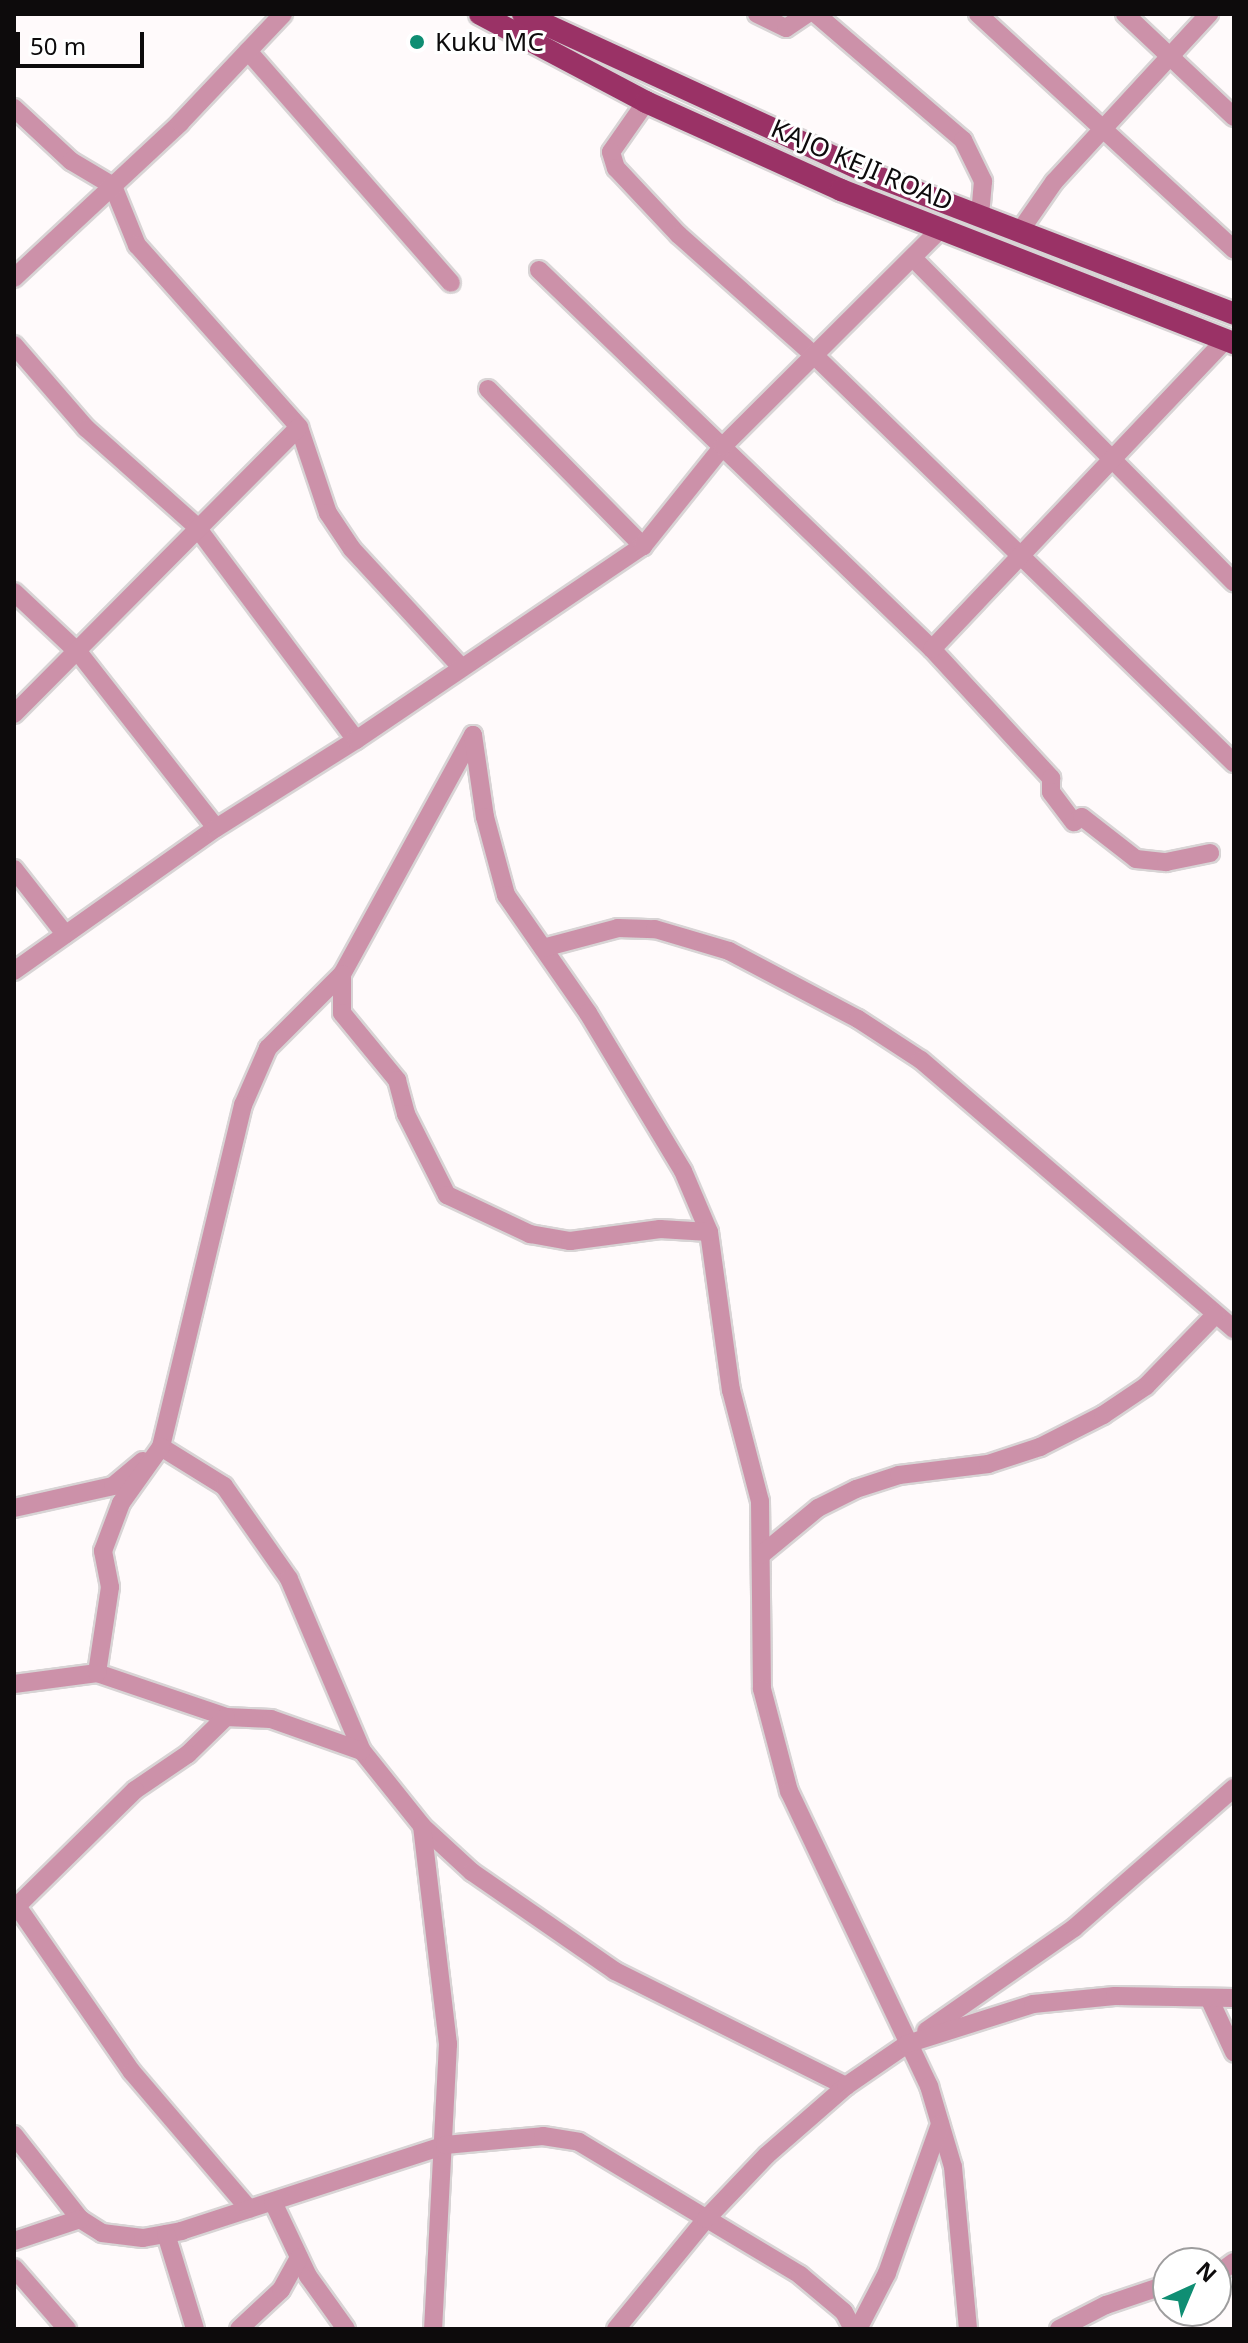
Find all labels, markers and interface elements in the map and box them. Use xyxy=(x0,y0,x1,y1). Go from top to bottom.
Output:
scale bar xyxy=(20,16,148,66)
place label: Kuku MC xyxy=(435,26,544,58)
text: 50 m xyxy=(30,29,86,62)
marker: Kuku MC xyxy=(406,31,428,53)
street label: KAJO KEJI ROAD xyxy=(766,113,958,217)
north arrow xyxy=(1152,2247,1232,2327)
text: N xyxy=(1190,2254,1224,2288)

